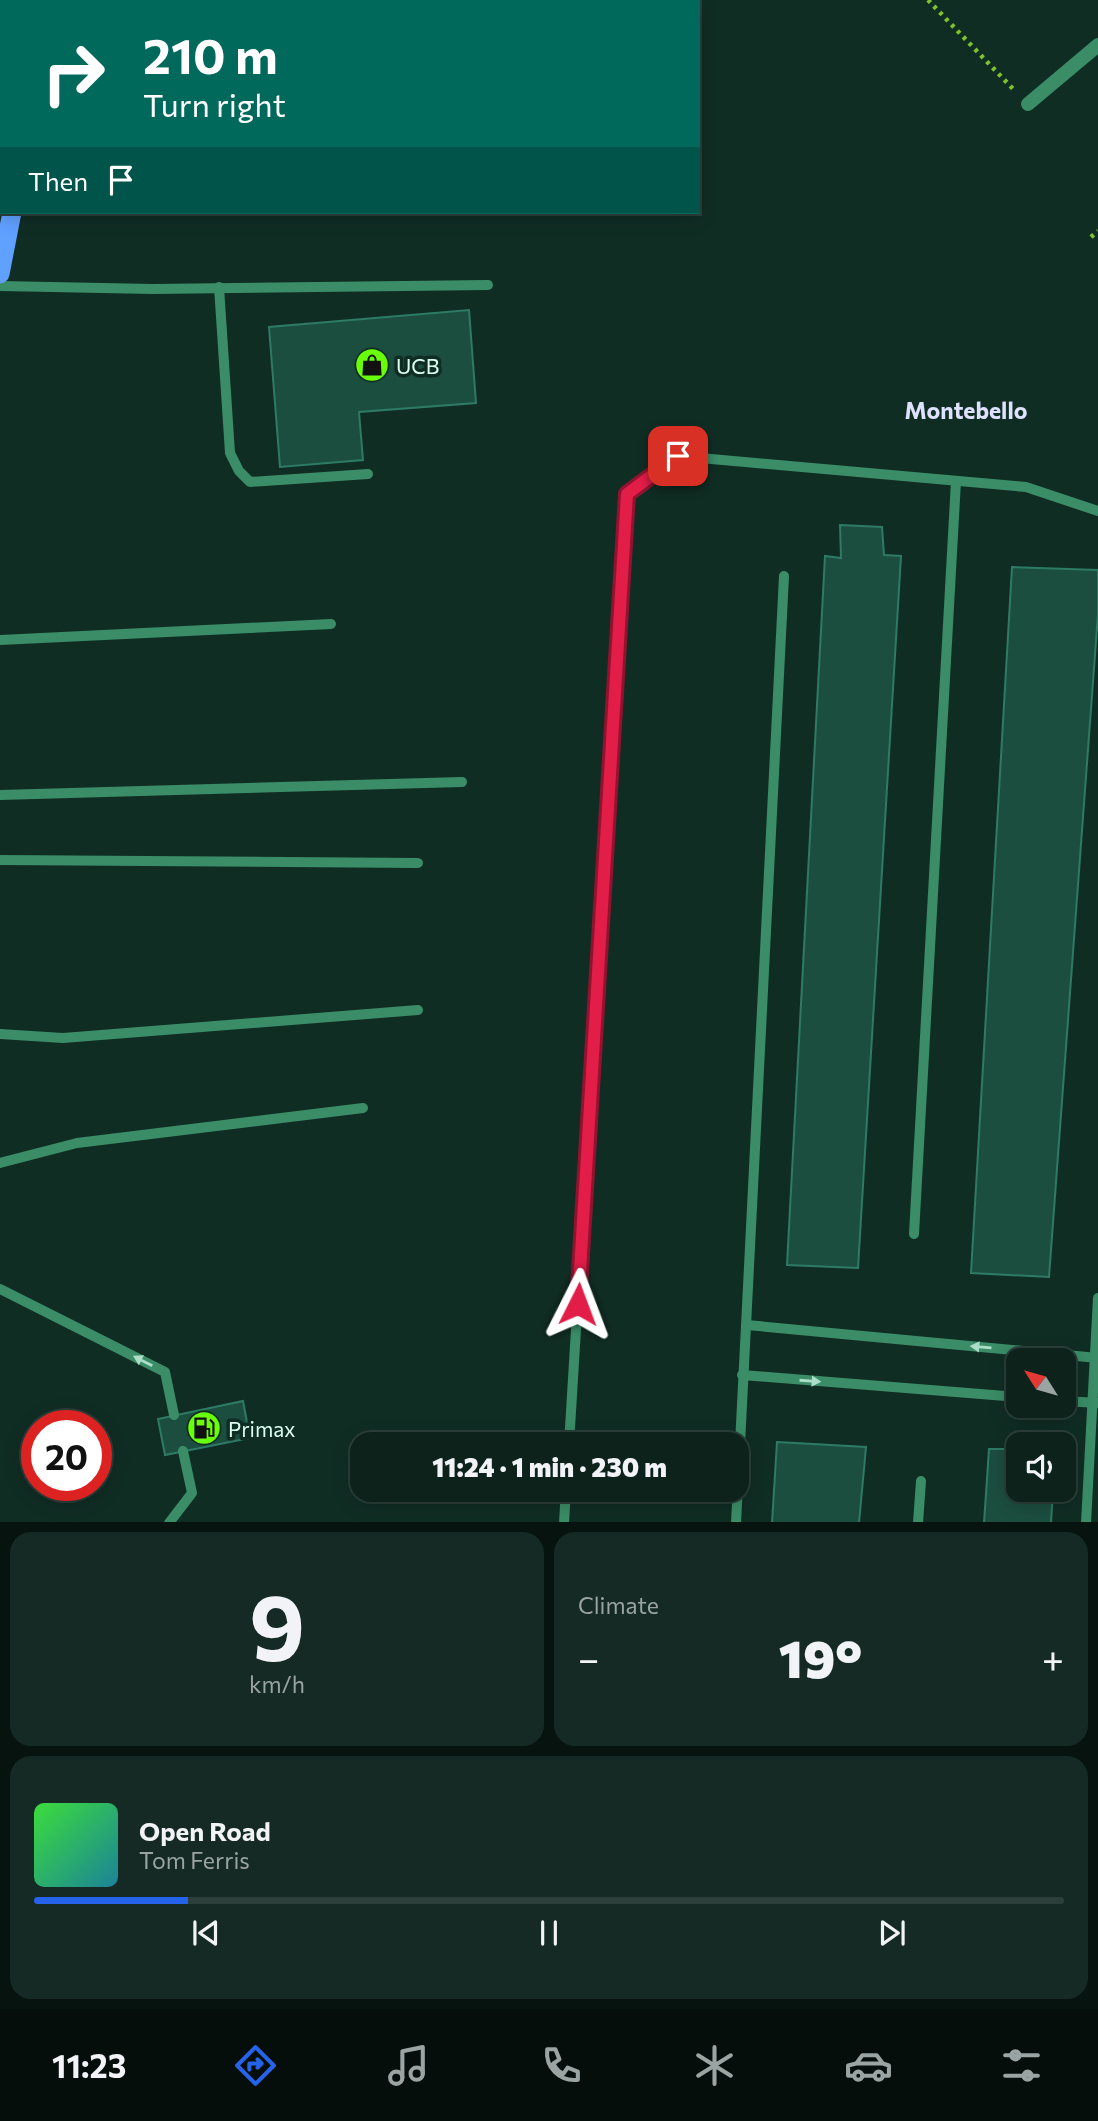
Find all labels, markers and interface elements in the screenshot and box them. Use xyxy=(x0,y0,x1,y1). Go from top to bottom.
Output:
text: 210 m xyxy=(143,24,278,84)
icon: right xyxy=(28,28,119,119)
text: Turn right xyxy=(143,84,286,124)
icon: arrive xyxy=(102,161,140,199)
text: Then xyxy=(28,165,88,196)
shop icon: UCB xyxy=(353,346,391,384)
place label: UCB xyxy=(396,353,439,378)
district label: Montebello xyxy=(905,396,1027,424)
pin xyxy=(648,426,708,486)
icon: arrive xyxy=(659,437,697,475)
position arrow xyxy=(541,1267,615,1341)
one-way arrow xyxy=(970,1341,992,1352)
north arrow xyxy=(1006,1348,1076,1418)
map controls xyxy=(1006,1348,1076,1502)
one-way arrow xyxy=(133,1356,153,1367)
one-way arrow xyxy=(799,1376,821,1387)
fuel station icon: Primax xyxy=(185,1409,223,1447)
speed limit sign: 20 xyxy=(21,1410,112,1501)
place label: Primax xyxy=(228,1416,295,1441)
button: sound xyxy=(1006,1432,1076,1502)
text: 11:24 · 1 min · 230 m xyxy=(432,1451,667,1482)
text: 9 xyxy=(249,1568,305,1680)
text: Climate xyxy=(578,1591,659,1619)
text: 19° xyxy=(779,1625,862,1689)
text: − xyxy=(578,1634,600,1681)
text: + xyxy=(1042,1634,1064,1681)
text: km/h xyxy=(249,1670,305,1698)
text: Open Road xyxy=(139,1815,271,1846)
text: Tom Ferris xyxy=(139,1846,250,1874)
icon: previous xyxy=(187,1914,225,1952)
icon: pause xyxy=(530,1914,568,1952)
icon: next xyxy=(873,1914,911,1952)
icon: directions xyxy=(231,2041,280,2090)
icon: music xyxy=(384,2041,433,2090)
icon: phone xyxy=(537,2041,586,2090)
icon: climate xyxy=(690,2041,739,2090)
icon: car xyxy=(844,2041,893,2090)
icon: filters xyxy=(997,2041,1046,2090)
text: 11:23 xyxy=(52,2045,126,2085)

